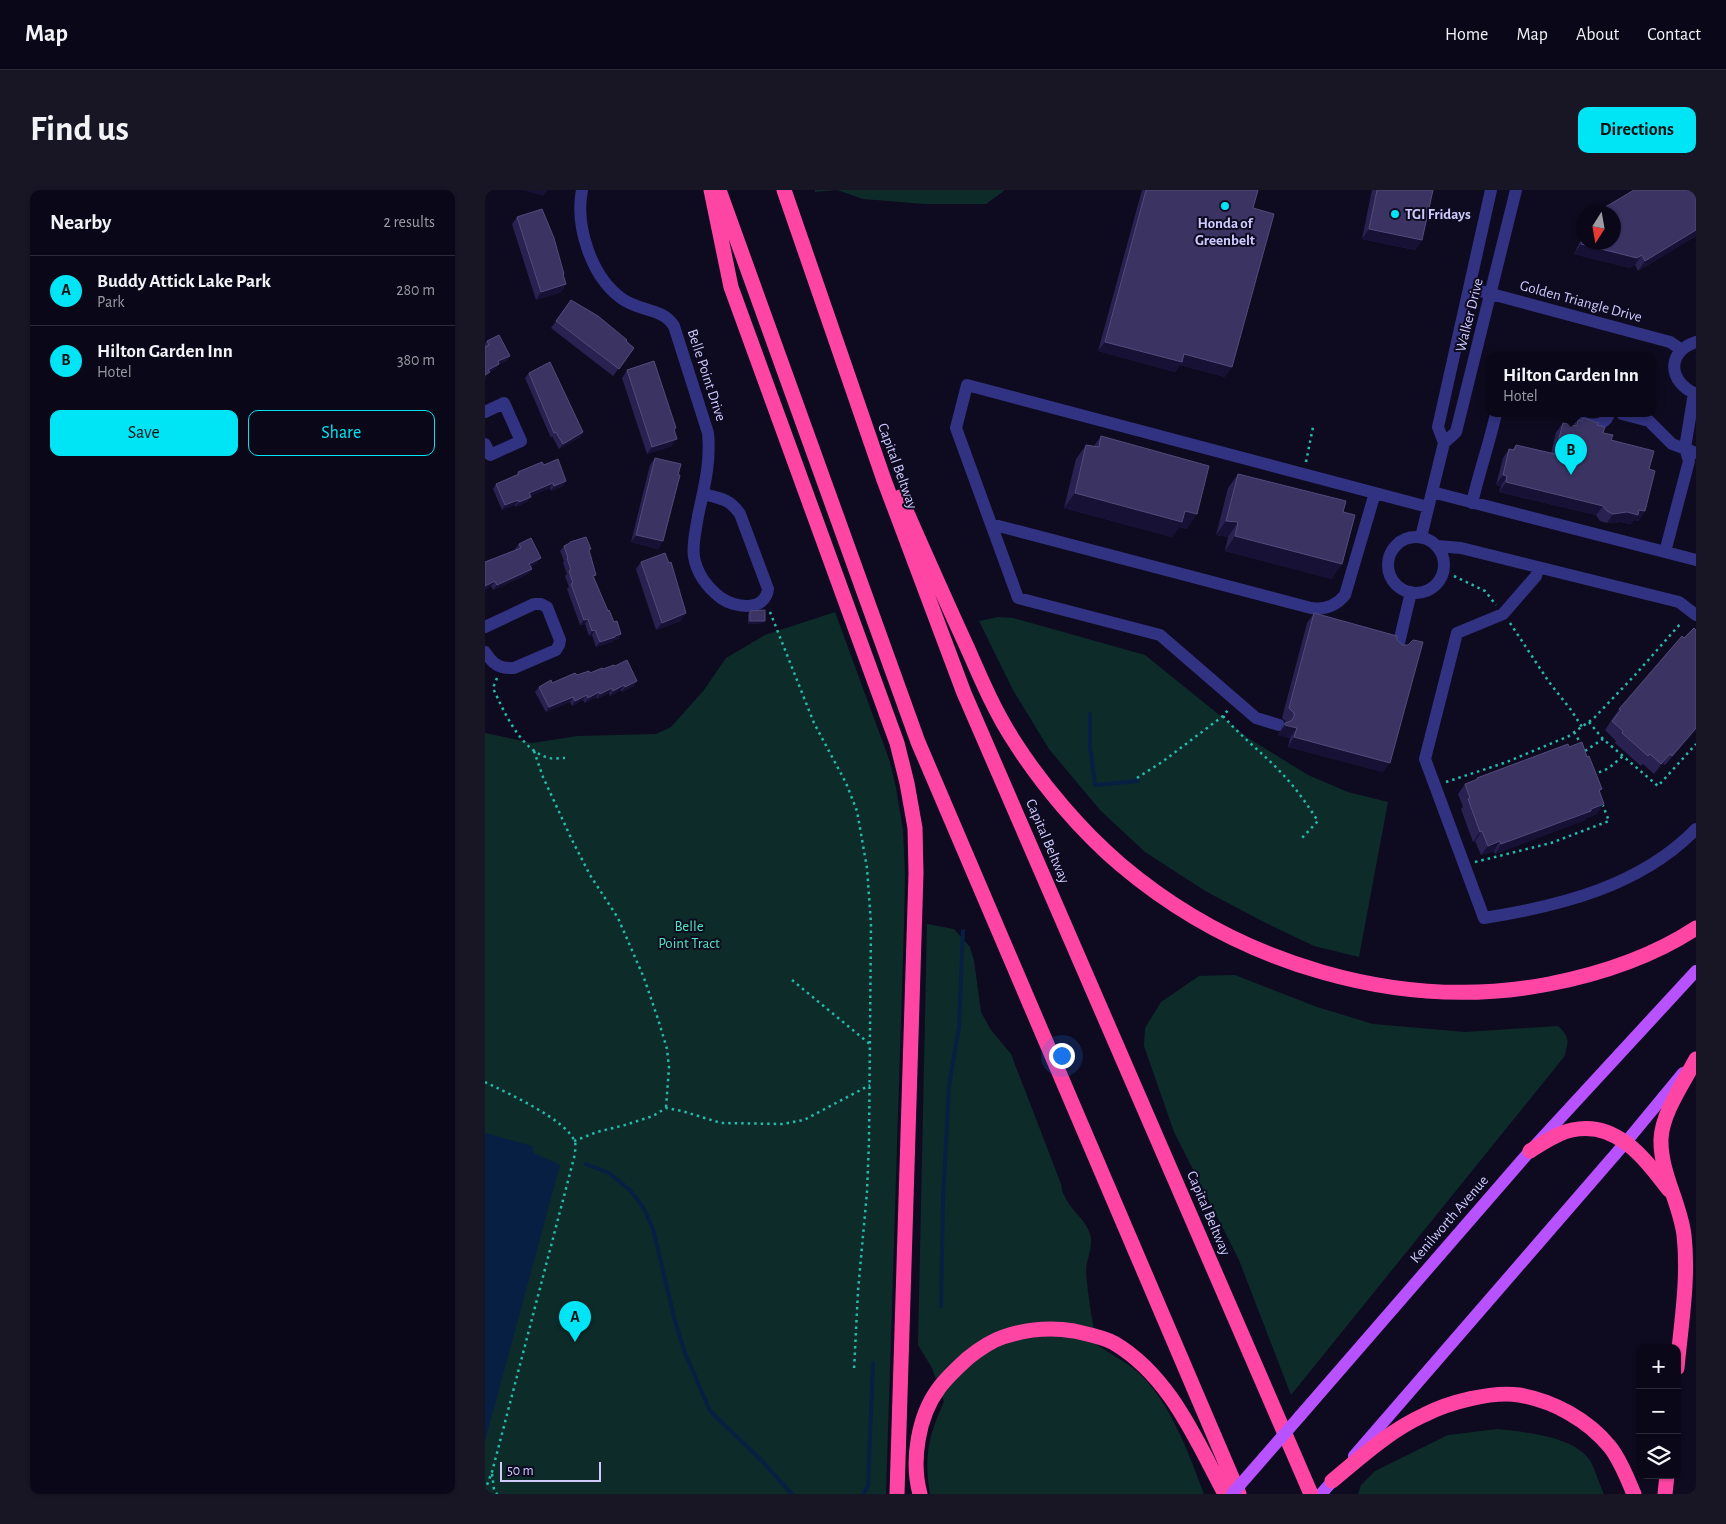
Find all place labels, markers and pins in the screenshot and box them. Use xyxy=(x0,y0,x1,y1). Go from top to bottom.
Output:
marker: Honda of Greenbelt xyxy=(1219,200,1231,212)
place label: TGI Fridays xyxy=(1405,207,1471,222)
marker: TGI Fridays xyxy=(1389,208,1401,220)
place label: Honda of Greenbelt xyxy=(1195,216,1255,248)
pin: B xyxy=(1555,434,1587,475)
pin: A xyxy=(559,1301,591,1342)

